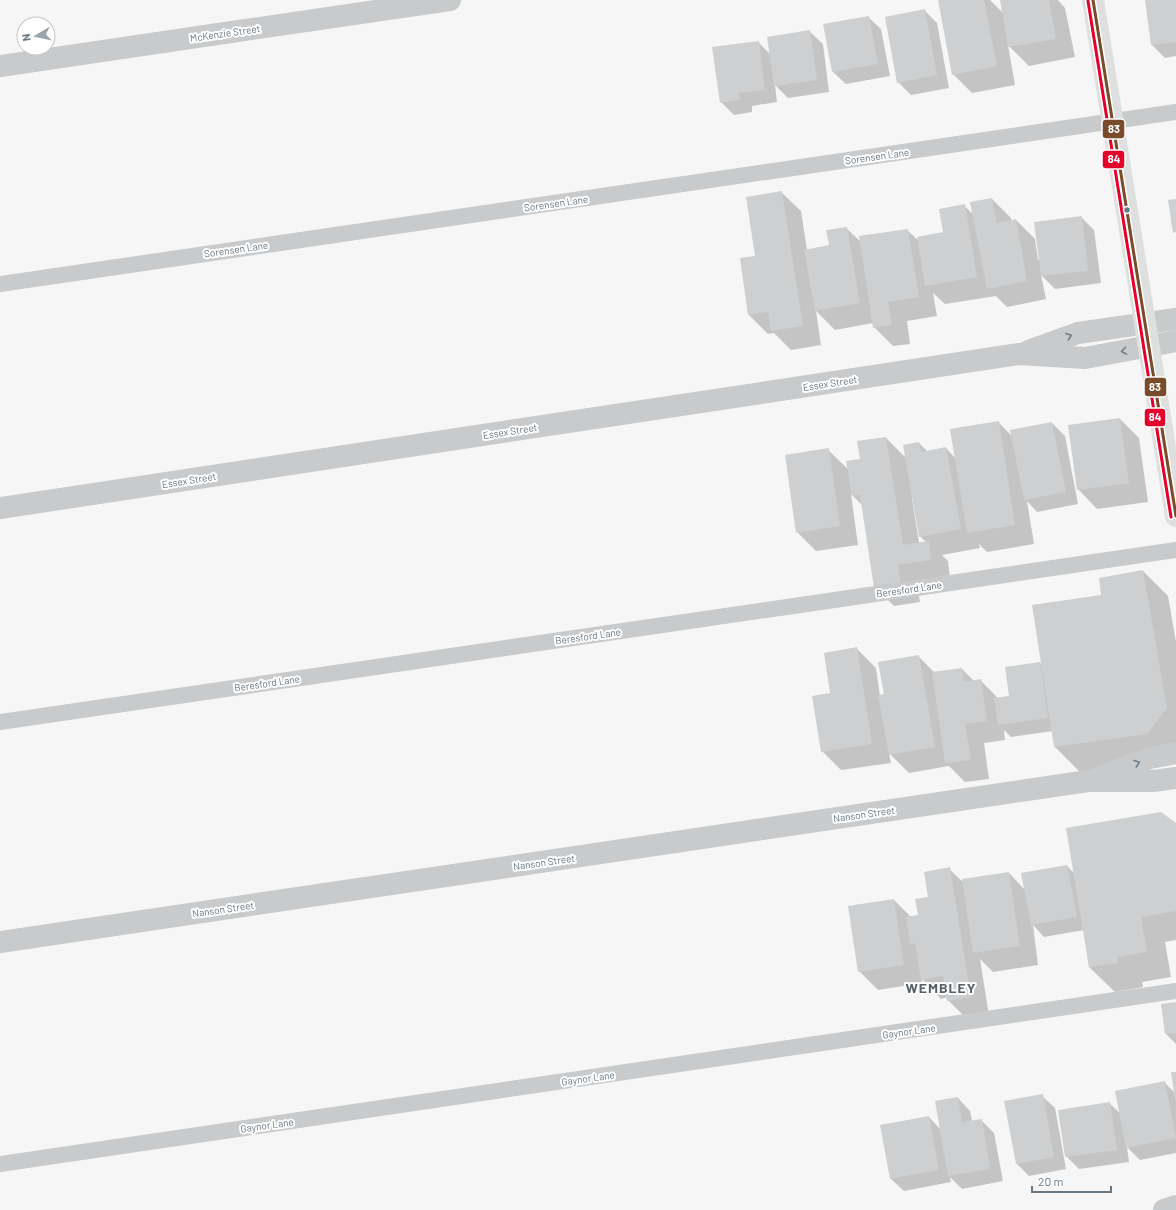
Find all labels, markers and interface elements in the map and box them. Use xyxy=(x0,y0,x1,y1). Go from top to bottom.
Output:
north arrow xyxy=(16,16,56,56)
street label: McKenzie Street xyxy=(189,22,261,44)
text: N xyxy=(19,33,33,42)
line badge: 83 xyxy=(1102,119,1125,139)
text: 83 xyxy=(1108,122,1120,135)
street label: Sorensen Lane xyxy=(844,146,910,166)
line badge: 84 xyxy=(1102,150,1125,169)
text: 84 xyxy=(1108,152,1121,165)
street label: Sorensen Lane xyxy=(523,193,589,213)
unlabelled marker xyxy=(1122,205,1132,215)
street label: Sorensen Lane xyxy=(203,239,269,259)
one-way arrow xyxy=(1065,333,1072,341)
one-way arrow xyxy=(1121,346,1127,354)
street label: Essex Street xyxy=(802,373,858,393)
line badge: 83 xyxy=(1144,377,1167,397)
text: 83 xyxy=(1149,380,1161,393)
line badge: 84 xyxy=(1144,408,1166,427)
text: 84 xyxy=(1149,410,1162,423)
street label: Essex Street xyxy=(482,421,538,441)
street label: Essex Street xyxy=(161,470,217,490)
street label: Beresford Lane xyxy=(875,578,943,600)
street label: Beresford Lane xyxy=(554,625,622,647)
street label: Beresford Lane xyxy=(233,672,301,694)
one-way arrow xyxy=(1134,759,1141,768)
street label: Nanson Street xyxy=(832,804,896,824)
street label: Nanson Street xyxy=(512,852,576,872)
street label: Nanson Street xyxy=(191,899,255,919)
district label: WEMBLEY xyxy=(906,979,976,996)
street label: Gaynor Lane xyxy=(882,1021,936,1041)
street label: Gaynor Lane xyxy=(561,1068,615,1088)
street label: Gaynor Lane xyxy=(240,1115,294,1135)
scale bar xyxy=(1032,1168,1111,1194)
text: 20 m xyxy=(1038,1174,1064,1188)

